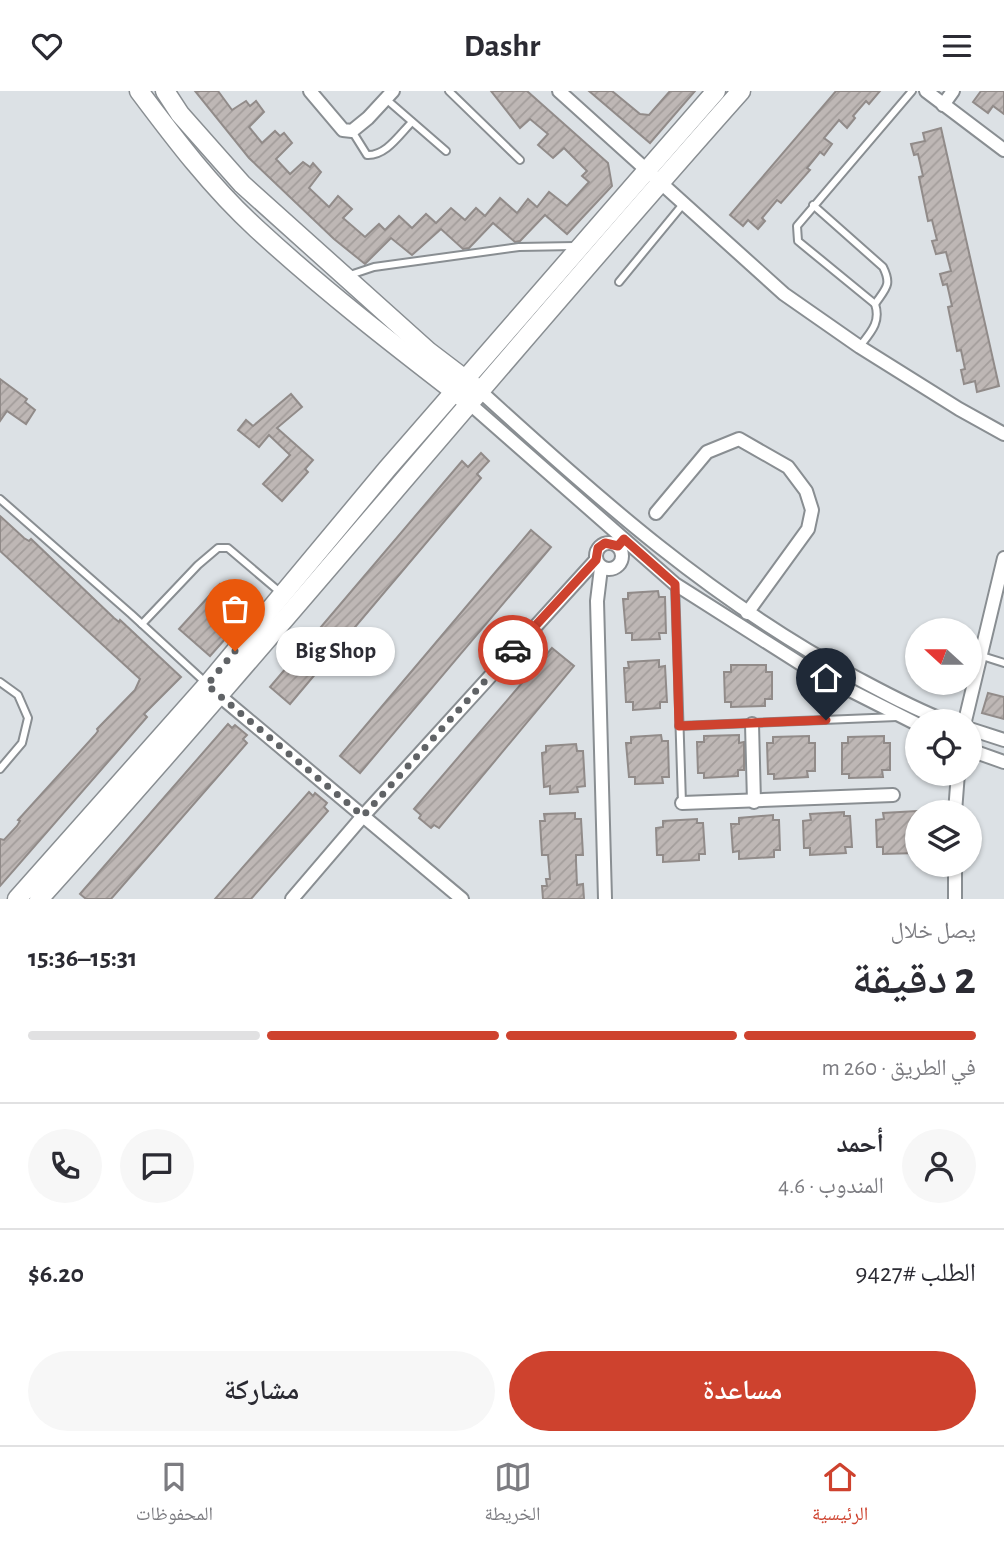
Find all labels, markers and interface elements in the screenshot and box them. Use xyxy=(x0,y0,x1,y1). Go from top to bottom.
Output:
icon: heart xyxy=(28,27,66,65)
icon: menu xyxy=(938,27,976,65)
text: Dashr xyxy=(464,30,540,62)
pin xyxy=(205,579,265,651)
icon: bag xyxy=(216,590,254,628)
courier xyxy=(478,615,548,685)
north arrow xyxy=(905,618,982,695)
map controls xyxy=(905,618,982,877)
callout: Big Shop xyxy=(277,627,396,675)
icon: car xyxy=(494,631,532,669)
text: Big Shop xyxy=(295,640,376,663)
pin xyxy=(796,648,856,720)
icon: home xyxy=(807,659,845,697)
button: locate xyxy=(905,709,982,786)
button: layers xyxy=(905,800,982,877)
text: يصل خلال xyxy=(890,920,976,943)
text: 15:31–15:36 xyxy=(28,945,137,971)
text: 2 دقيقة xyxy=(852,956,976,1002)
text: في الطريق · 260 m xyxy=(821,1057,976,1080)
button: phone xyxy=(28,1129,102,1203)
button: chat xyxy=(120,1129,194,1203)
button: person xyxy=(902,1129,976,1203)
text: أحمد xyxy=(836,1131,884,1157)
text: المندوب · 4.6 xyxy=(778,1175,884,1198)
text: الطلب #9427 xyxy=(855,1260,976,1286)
text: $6.20 xyxy=(28,1261,84,1287)
button: مشاركة xyxy=(28,1351,495,1431)
button: مساعدة xyxy=(509,1351,976,1431)
tab: المحفوظات xyxy=(136,1458,213,1532)
tab: الخريطة xyxy=(485,1458,540,1532)
tab: الرئيسية xyxy=(812,1458,868,1532)

